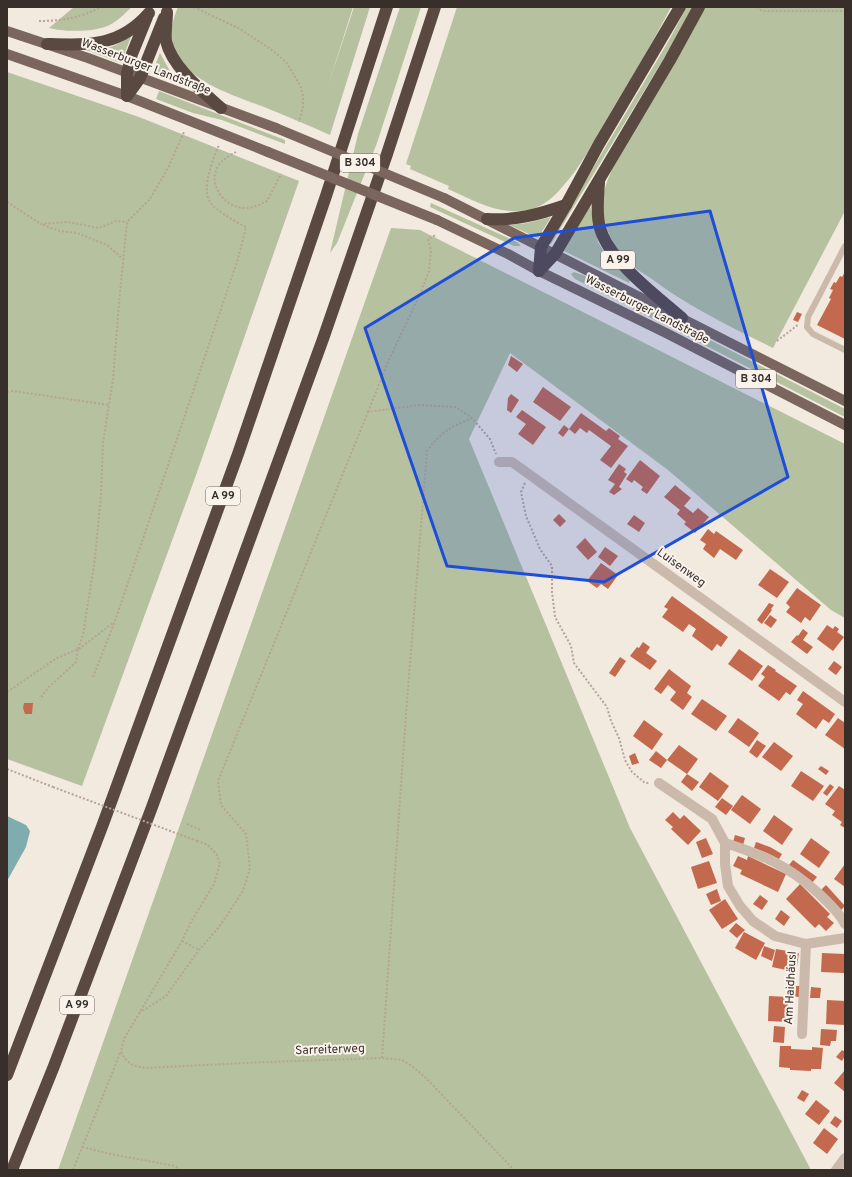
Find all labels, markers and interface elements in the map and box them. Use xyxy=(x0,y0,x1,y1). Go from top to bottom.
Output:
street label: Wasserburger Landstraße xyxy=(79,35,213,99)
road number: B 304 xyxy=(340,154,380,172)
road number: A 99 xyxy=(601,251,635,269)
street label: Wasserburger Landstraße xyxy=(582,272,712,348)
road number: B 304 xyxy=(736,370,776,388)
road number: A 99 xyxy=(206,487,240,505)
street label: Luisenweg xyxy=(653,545,709,591)
street label: Am Haidhäusl xyxy=(781,951,801,1025)
road number: A 99 xyxy=(60,996,94,1014)
street label: Sarreiterweg xyxy=(295,1041,365,1059)

